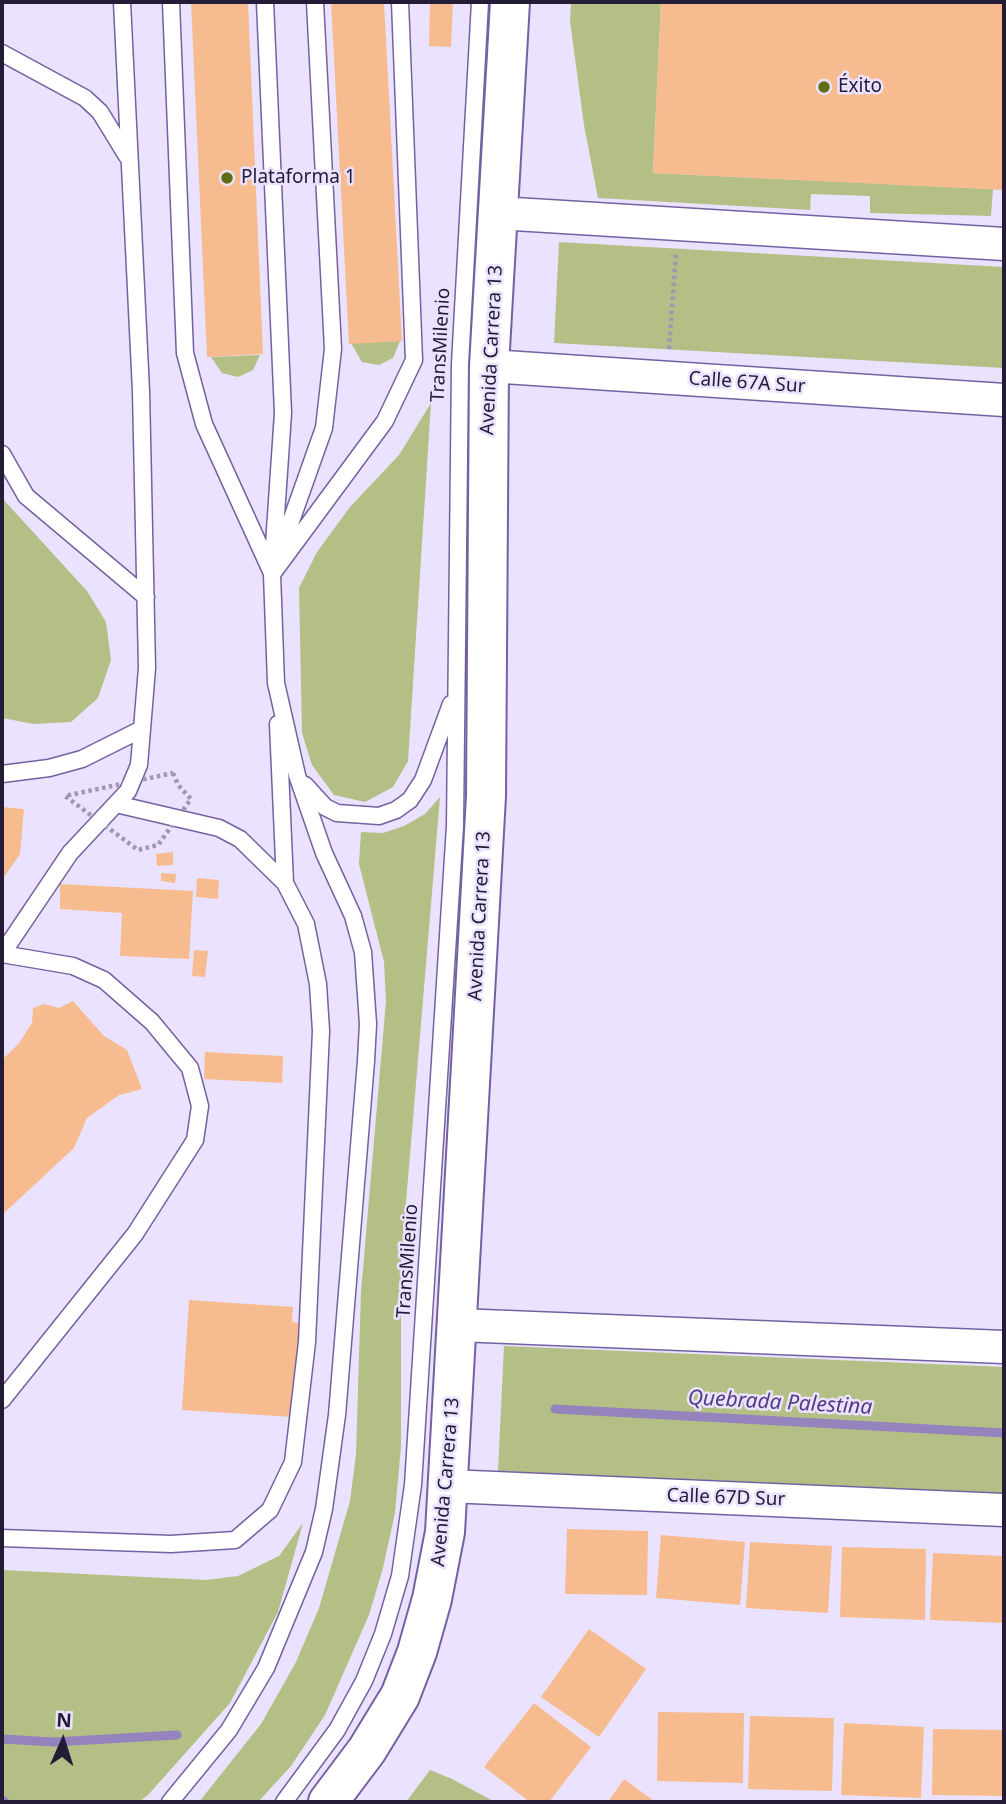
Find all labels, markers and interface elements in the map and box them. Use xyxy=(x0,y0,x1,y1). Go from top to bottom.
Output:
place label: Éxito xyxy=(838,76,882,98)
marker: Éxito xyxy=(816,79,832,95)
place label: Plataforma 1 xyxy=(241,167,356,189)
marker: Plataforma 1 xyxy=(219,170,235,186)
street label: Avenida Carrera 13 xyxy=(476,265,508,435)
street label: TransMilenio xyxy=(427,287,455,403)
street label: Calle 67A Sur xyxy=(688,368,806,398)
street label: Avenida Carrera 13 xyxy=(464,831,496,1001)
street label: TransMilenio xyxy=(393,1203,423,1319)
water label: Quebrada Palestina xyxy=(687,1386,873,1420)
street label: Avenida Carrera 13 xyxy=(427,1396,465,1568)
street label: Calle 67D Sur xyxy=(666,1485,786,1511)
north arrow xyxy=(28,1706,98,1776)
text: N xyxy=(56,1707,72,1733)

